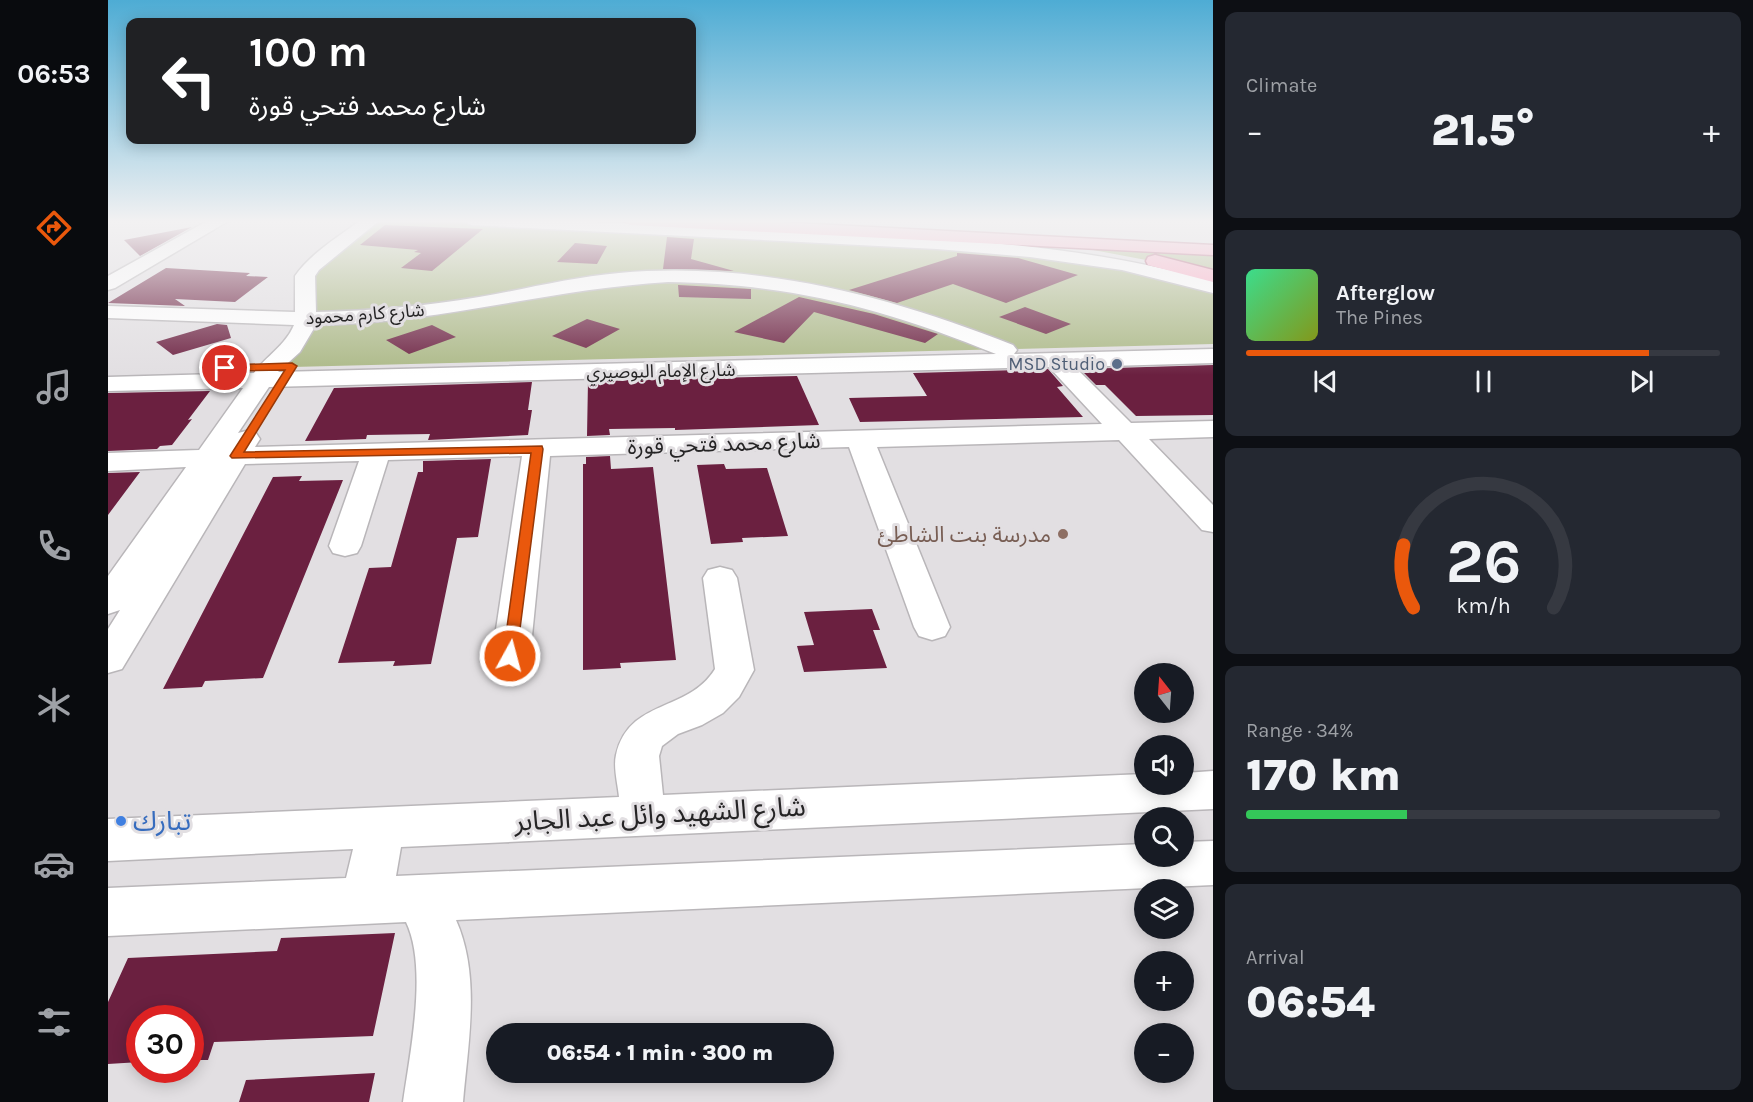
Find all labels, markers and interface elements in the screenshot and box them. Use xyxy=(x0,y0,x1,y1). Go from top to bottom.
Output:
text: 100 m xyxy=(249,27,368,77)
icon: left xyxy=(150,42,228,120)
text: 06:53 xyxy=(17,58,91,90)
text: Climate xyxy=(1246,74,1317,97)
text: شارع محمد فتحي قورة xyxy=(249,90,486,122)
text: 21.5° xyxy=(1431,104,1535,156)
text: − xyxy=(1246,112,1263,150)
text: + xyxy=(1703,112,1720,150)
icon: directions xyxy=(33,207,75,249)
text: Afterglow xyxy=(1336,280,1435,306)
street label: شارع كارم محمود xyxy=(305,299,425,332)
text: The Pines xyxy=(1336,306,1423,329)
pin xyxy=(199,342,250,393)
icon: arrive xyxy=(208,351,241,384)
place label: MSD Studio xyxy=(1008,353,1105,375)
marker: MSD Studio xyxy=(1110,357,1124,371)
street label: شارع الإمام البوصيري xyxy=(586,359,736,386)
icon: previous xyxy=(1309,365,1342,398)
icon: pause xyxy=(1467,365,1500,398)
icon: next xyxy=(1625,365,1658,398)
icon: music xyxy=(33,366,75,408)
street label: شارع محمد فتحي قورة xyxy=(627,428,821,463)
place label: مدرسة بنت الشاطئ xyxy=(877,522,1051,548)
icon: phone xyxy=(33,525,75,567)
text: 26 xyxy=(1445,525,1521,598)
marker: مدرسة بنت الشاطئ xyxy=(1056,527,1070,541)
text: km/h xyxy=(1456,593,1510,618)
position arrow xyxy=(478,624,542,688)
north arrow xyxy=(1134,663,1194,723)
map controls xyxy=(1134,663,1194,1083)
icon: climate xyxy=(33,684,75,726)
text: Range · 34% xyxy=(1246,719,1353,742)
button: sound xyxy=(1134,735,1194,795)
text: 170 km xyxy=(1246,749,1401,801)
street label: شارع الشهيد وائل عبد الجابر xyxy=(512,790,807,842)
place label: تبارك xyxy=(133,805,191,837)
button: search xyxy=(1134,807,1194,867)
marker: تبارك xyxy=(114,814,128,828)
icon: car xyxy=(33,843,75,885)
button: layers xyxy=(1134,879,1194,939)
text: Arrival xyxy=(1246,946,1305,969)
button: + xyxy=(1134,951,1194,1011)
text: 06:54 xyxy=(1246,976,1375,1028)
icon: filters xyxy=(33,1001,75,1043)
speed limit sign: 30 xyxy=(126,1005,204,1083)
button: − xyxy=(1134,1023,1194,1083)
text: 06:54 · 1 min · 300 m xyxy=(547,1040,773,1066)

